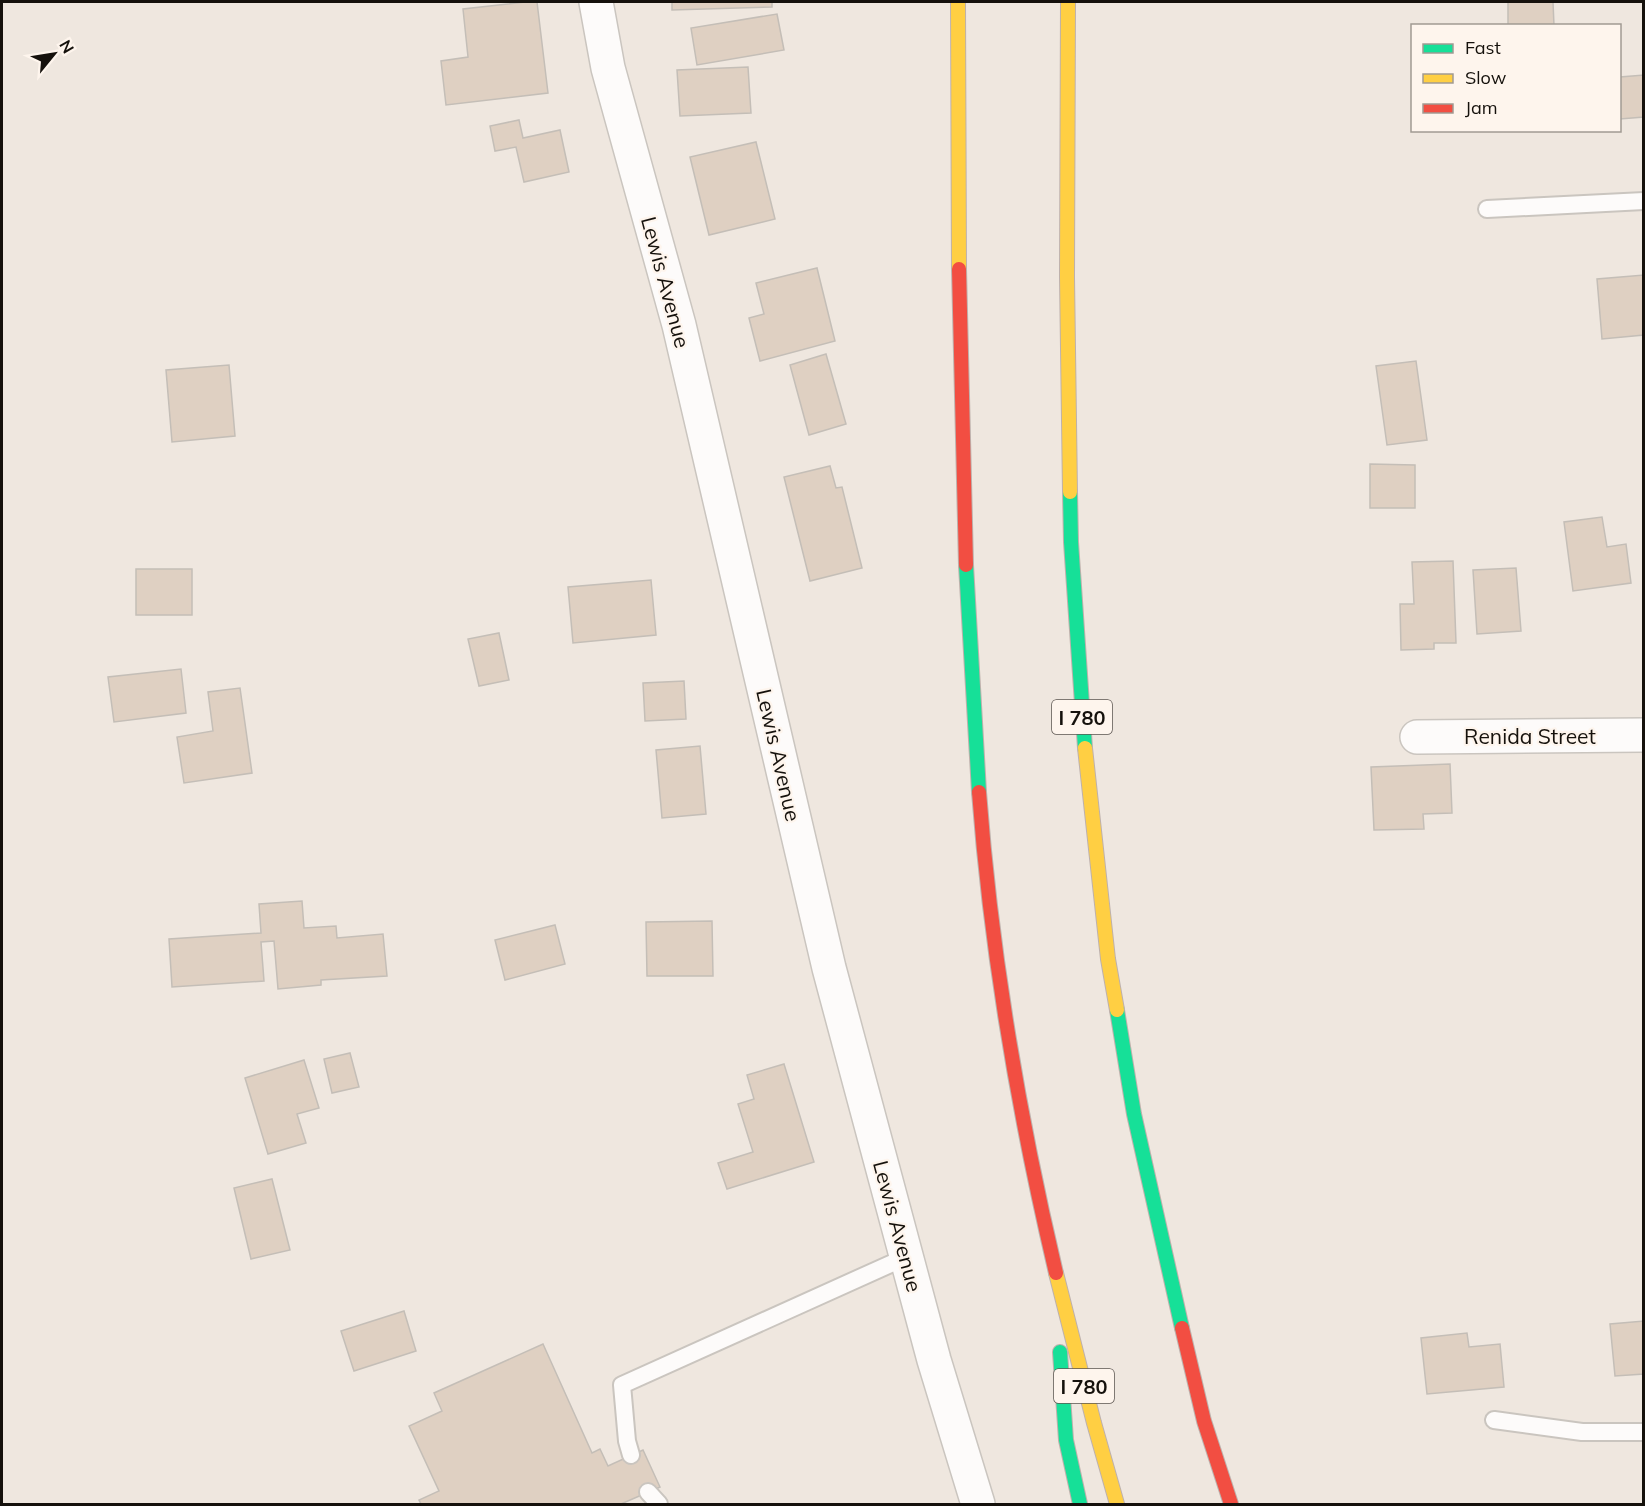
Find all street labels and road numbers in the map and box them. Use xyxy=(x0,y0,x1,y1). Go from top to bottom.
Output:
street label: Lewis Avenue xyxy=(636,213,696,351)
street label: Lewis Avenue xyxy=(751,686,807,824)
road number: I 780 xyxy=(1052,700,1112,734)
street label: Renida Street xyxy=(1464,723,1596,749)
street label: Lewis Avenue xyxy=(868,1157,928,1295)
road number: I 780 xyxy=(1054,1369,1114,1403)

